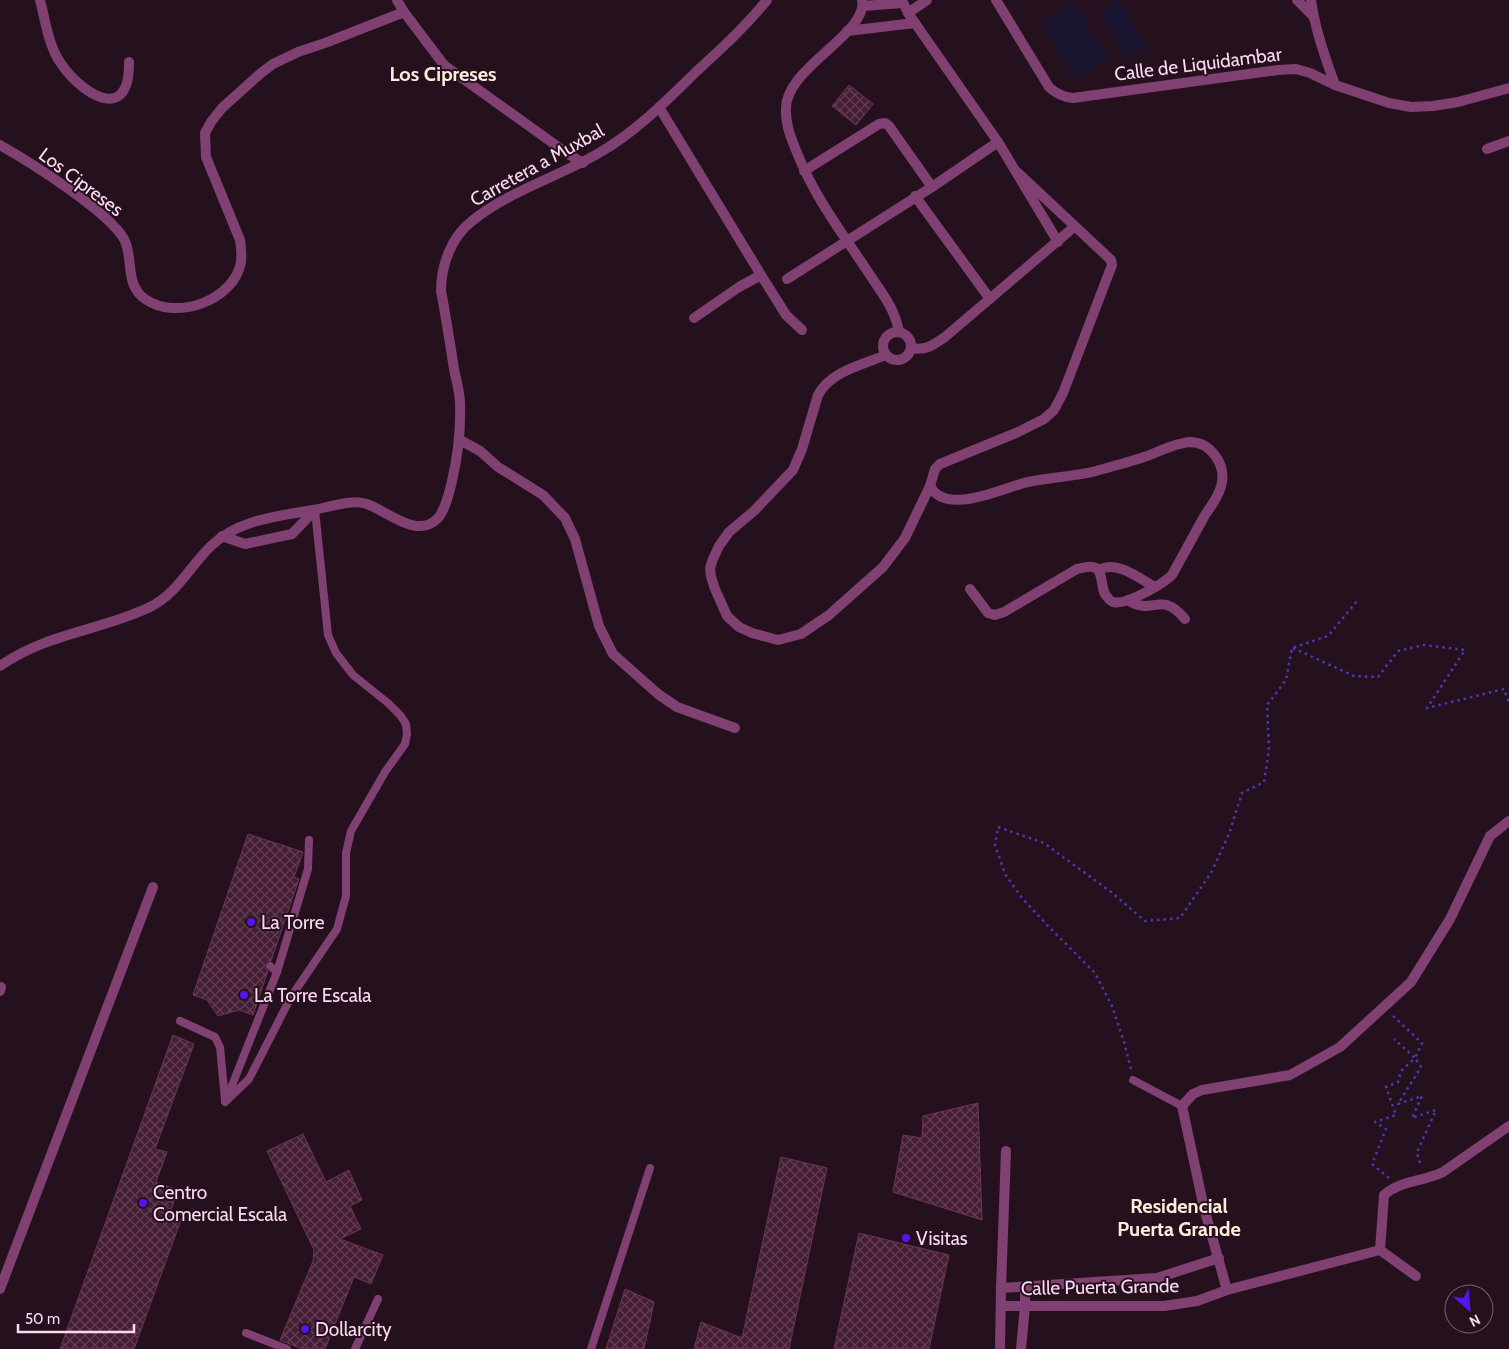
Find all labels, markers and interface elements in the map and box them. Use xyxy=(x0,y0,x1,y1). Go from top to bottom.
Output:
street label: Calle de Liquidambar xyxy=(1113,42,1283,86)
district label: Los Cipreses xyxy=(389,62,497,86)
street label: Carretera a Muxbal xyxy=(466,118,608,211)
street label: Los Cipreses xyxy=(34,143,128,221)
place label: La Torre xyxy=(261,911,325,934)
marker: La Torre xyxy=(245,916,257,928)
place label: La Torre Escala xyxy=(254,984,371,1007)
marker: La Torre Escala xyxy=(238,989,250,1001)
place label: Centro Comercial Escala xyxy=(153,1181,287,1226)
district label: Residencial Puerta Grande xyxy=(1117,1194,1241,1241)
marker: Centro Comercial Escala xyxy=(137,1197,149,1209)
place label: Visitas xyxy=(916,1227,968,1250)
marker: Visitas xyxy=(900,1232,912,1244)
street label: Calle Puerta Grande xyxy=(1021,1274,1180,1300)
north arrow xyxy=(1444,1284,1494,1334)
scale bar xyxy=(18,1302,134,1334)
text: 50 m xyxy=(25,1310,60,1328)
text: N xyxy=(1466,1310,1483,1331)
place label: Dollarcity xyxy=(315,1318,392,1341)
marker: Dollarcity xyxy=(299,1323,311,1335)

